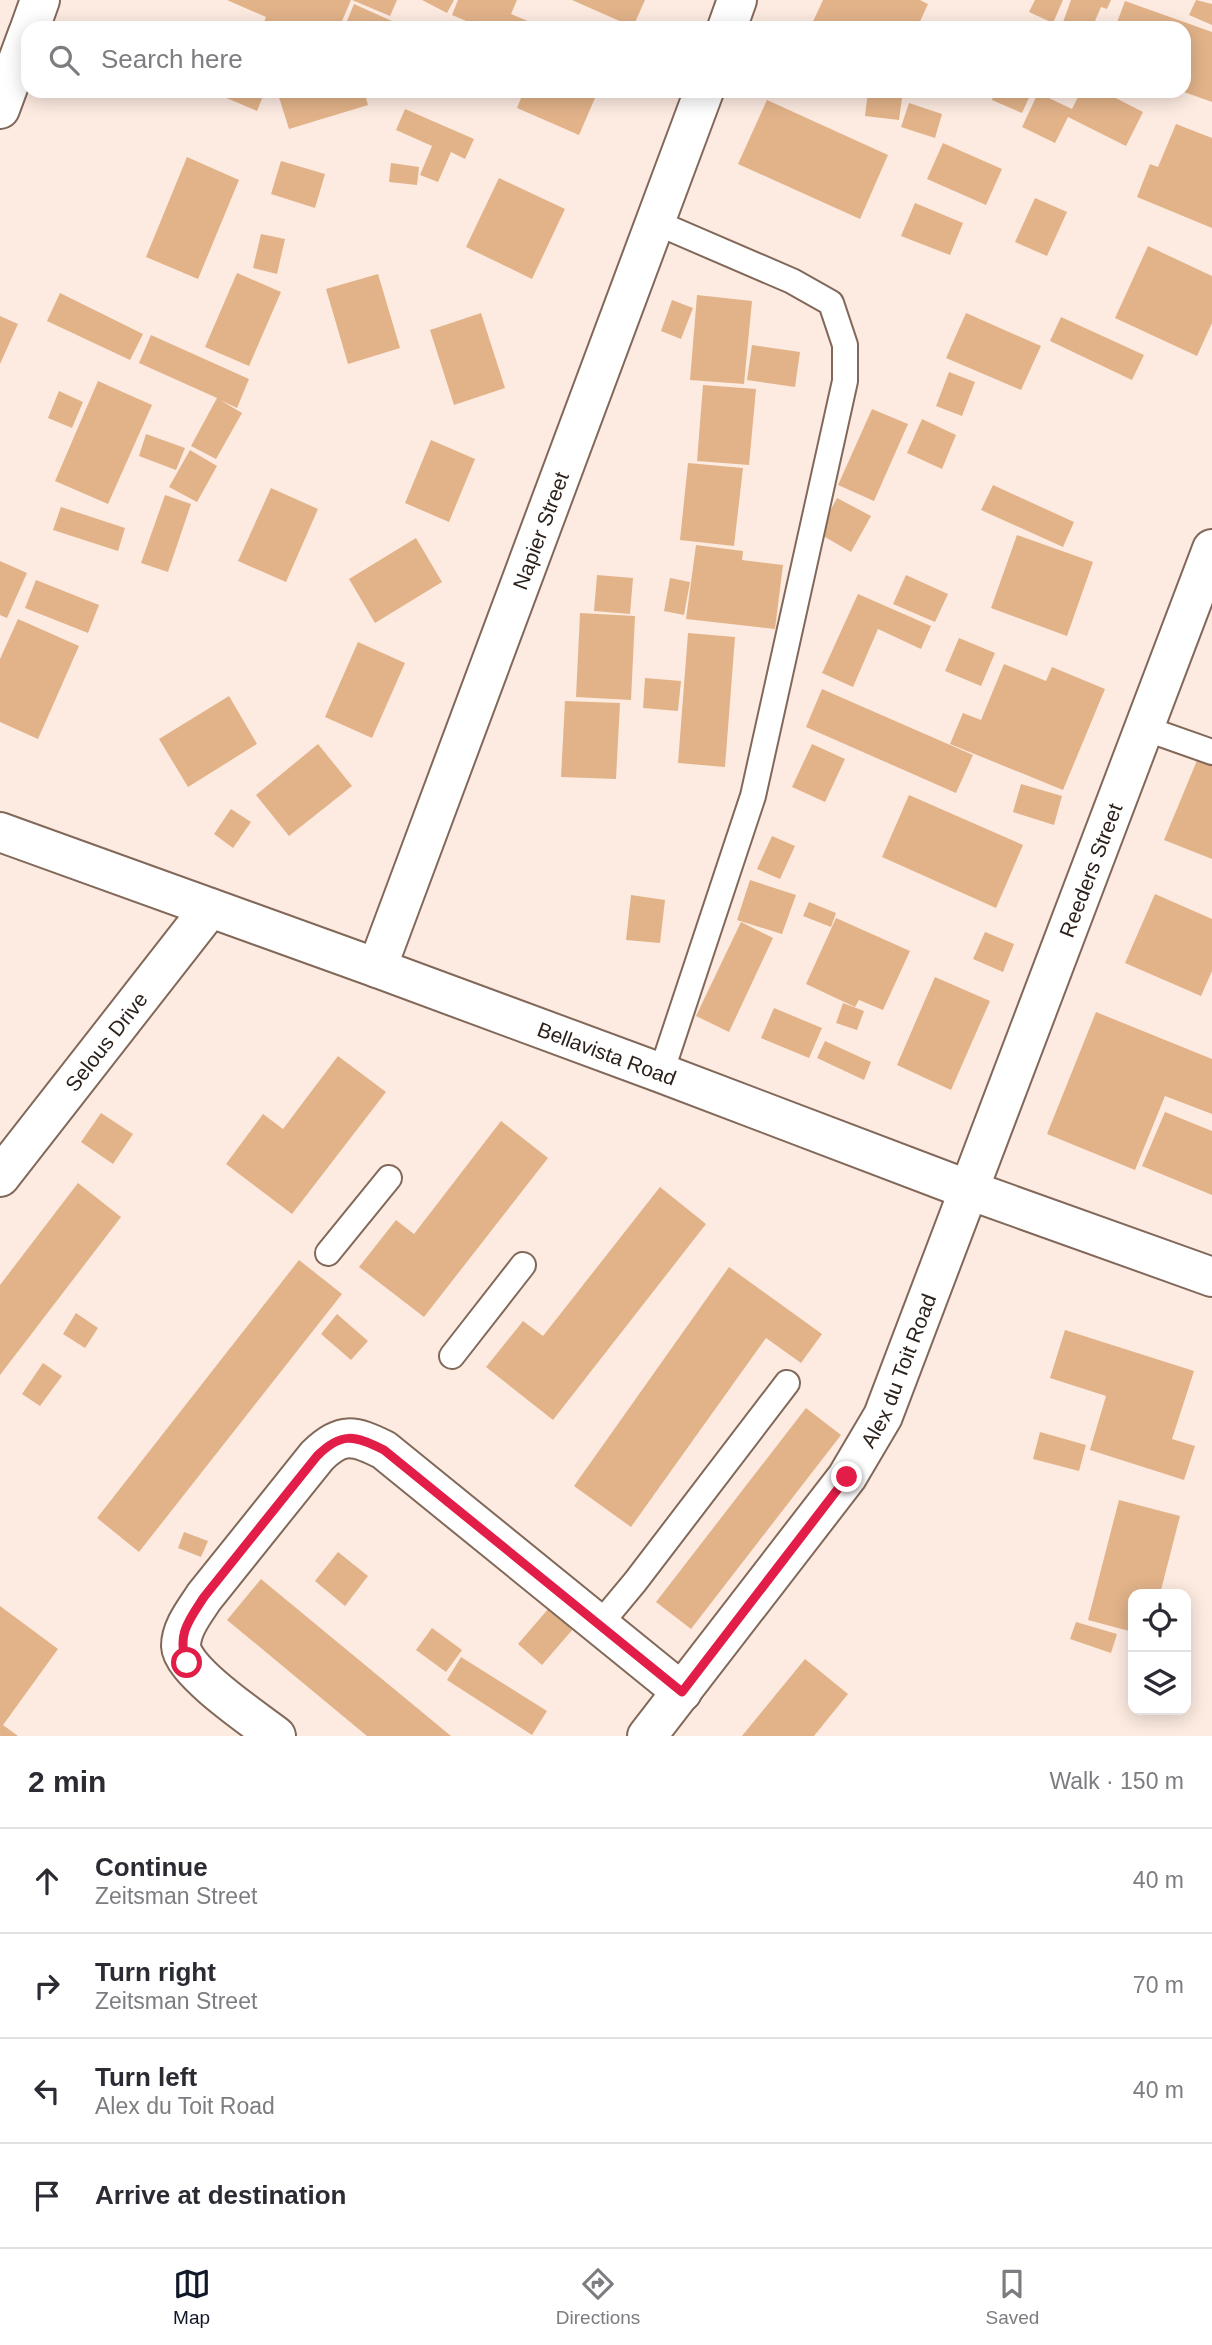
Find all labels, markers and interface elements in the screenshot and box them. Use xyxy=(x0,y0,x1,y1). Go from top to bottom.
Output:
search box xyxy=(21,21,1191,98)
icon: search xyxy=(45,41,83,79)
text: Search here xyxy=(101,44,243,74)
street label: Napier Street xyxy=(508,468,573,592)
street label: Reeders Street xyxy=(1054,800,1126,940)
street label: Selous Drive xyxy=(60,987,152,1095)
street label: Bellavista Road xyxy=(535,1017,680,1089)
street label: Alex du Toit Road xyxy=(856,1290,940,1451)
route end xyxy=(831,1461,862,1492)
map controls xyxy=(1128,1589,1191,1715)
button: locate xyxy=(1128,1589,1191,1652)
route start xyxy=(171,1647,202,1678)
button: layers xyxy=(1128,1652,1191,1715)
text: 2 min xyxy=(28,1765,106,1798)
text: Walk · 150 m xyxy=(1049,1768,1184,1794)
text: Continue xyxy=(95,1852,208,1882)
icon: ahead xyxy=(28,1862,66,1900)
text: 40 m xyxy=(1133,1867,1184,1893)
text: Zeitsman Street xyxy=(95,1883,257,1909)
text: Turn right xyxy=(95,1957,216,1987)
icon: right xyxy=(28,1967,66,2005)
text: 70 m xyxy=(1133,1972,1184,1998)
text: Zeitsman Street xyxy=(95,1988,257,2014)
text: Turn left xyxy=(95,2062,197,2092)
icon: left xyxy=(28,2072,66,2110)
text: 40 m xyxy=(1133,2077,1184,2103)
text: Alex du Toit Road xyxy=(95,2093,275,2119)
icon: arrive xyxy=(28,2177,66,2215)
text: Arrive at destination xyxy=(95,2180,346,2210)
tab: Map xyxy=(173,2265,211,2329)
tab: Directions xyxy=(556,2265,640,2329)
tab: Saved xyxy=(985,2265,1039,2329)

